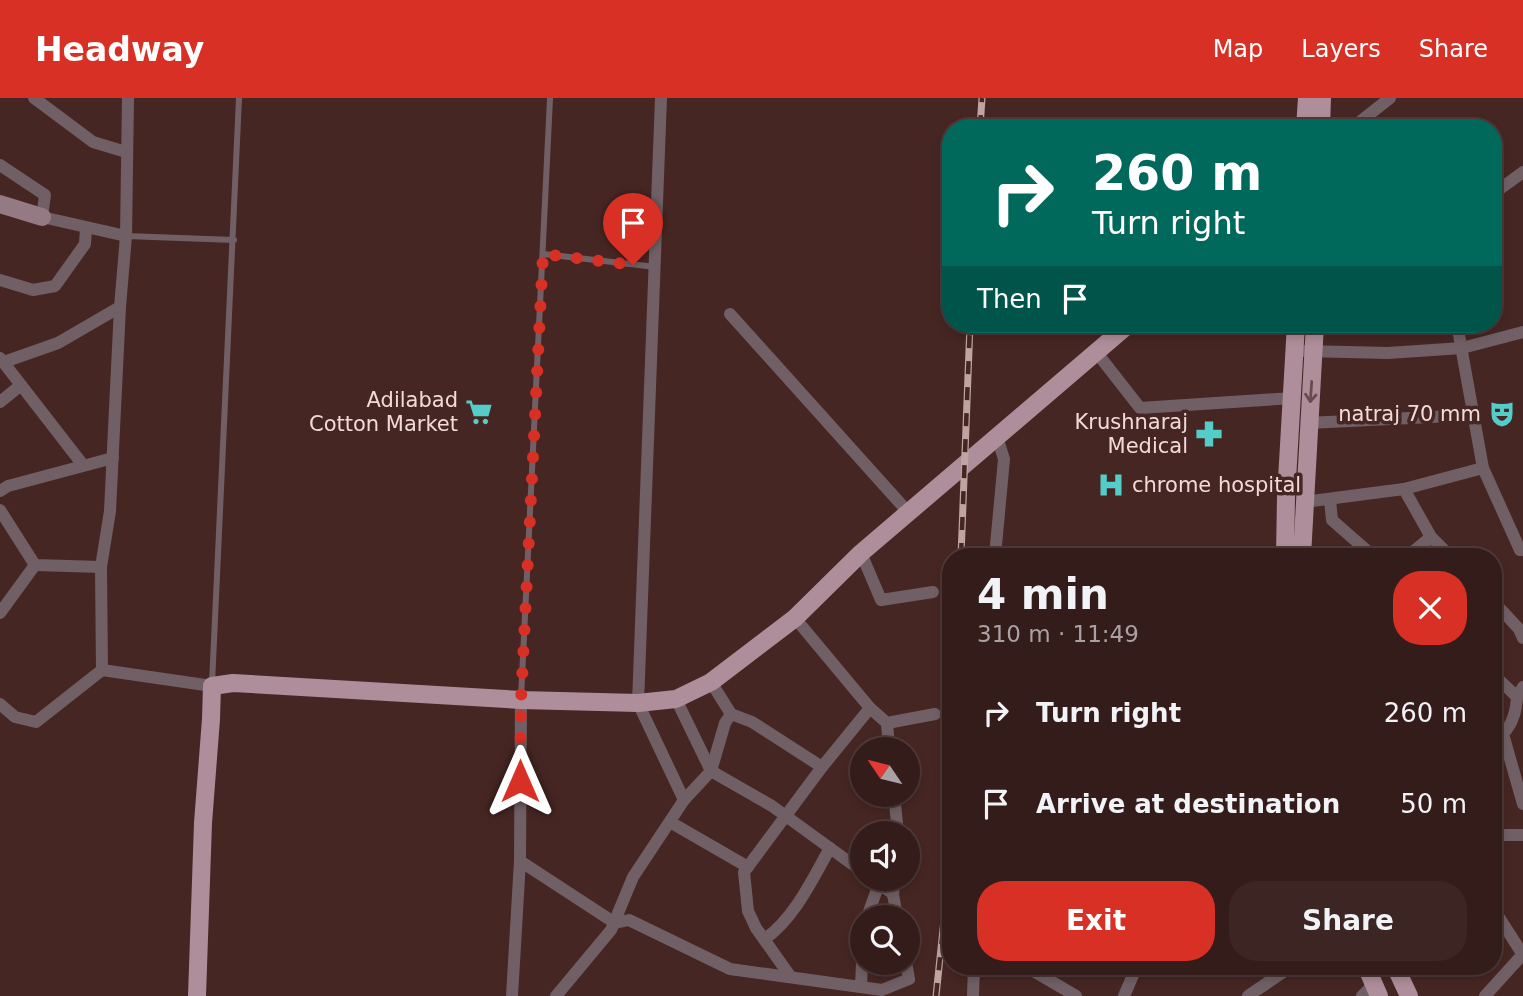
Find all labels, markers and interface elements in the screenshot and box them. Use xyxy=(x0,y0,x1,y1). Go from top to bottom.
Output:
text: Headway xyxy=(35,30,204,69)
text: Map xyxy=(1213,35,1263,63)
text: Layers xyxy=(1301,35,1381,63)
text: Share xyxy=(1419,35,1488,63)
text: 260 m xyxy=(1092,145,1262,202)
icon: right xyxy=(977,147,1068,238)
pin xyxy=(603,193,663,265)
icon: arrive xyxy=(614,204,652,242)
text: Turn right xyxy=(1092,204,1245,242)
icon: arrive xyxy=(1056,280,1094,318)
text: Then xyxy=(977,284,1042,314)
one-way arrow xyxy=(1304,380,1317,403)
place label: Adilabad Cotton Market xyxy=(309,388,458,436)
supermarket icon: Adilabad Cotton Market xyxy=(464,397,494,427)
theatre icon: natraj 70 mm xyxy=(1487,399,1517,429)
place label: natraj 70 mm xyxy=(1338,402,1481,426)
place label: Krushnaraj Medical xyxy=(1075,410,1188,458)
pharmacy icon: Krushnaraj Medical xyxy=(1194,419,1224,449)
hospital icon: chrome hospital xyxy=(1096,470,1126,500)
place label: chrome hospital xyxy=(1132,473,1301,497)
text: 4 min xyxy=(977,570,1109,619)
button: close xyxy=(1393,571,1467,645)
text: 310 m · 11:49 xyxy=(977,621,1139,647)
icon: right xyxy=(977,694,1015,732)
text: Turn right xyxy=(1036,698,1181,728)
text: 260 m xyxy=(1384,698,1467,728)
north arrow xyxy=(850,737,920,807)
map controls xyxy=(850,737,920,975)
position arrow xyxy=(483,744,557,818)
icon: arrive xyxy=(977,785,1015,823)
text: Arrive at destination xyxy=(1036,789,1340,819)
text: 50 m xyxy=(1400,789,1467,819)
button: sound xyxy=(850,821,920,891)
button: Exit xyxy=(977,881,1215,961)
button: Share xyxy=(1229,881,1467,961)
button: search xyxy=(850,905,920,975)

